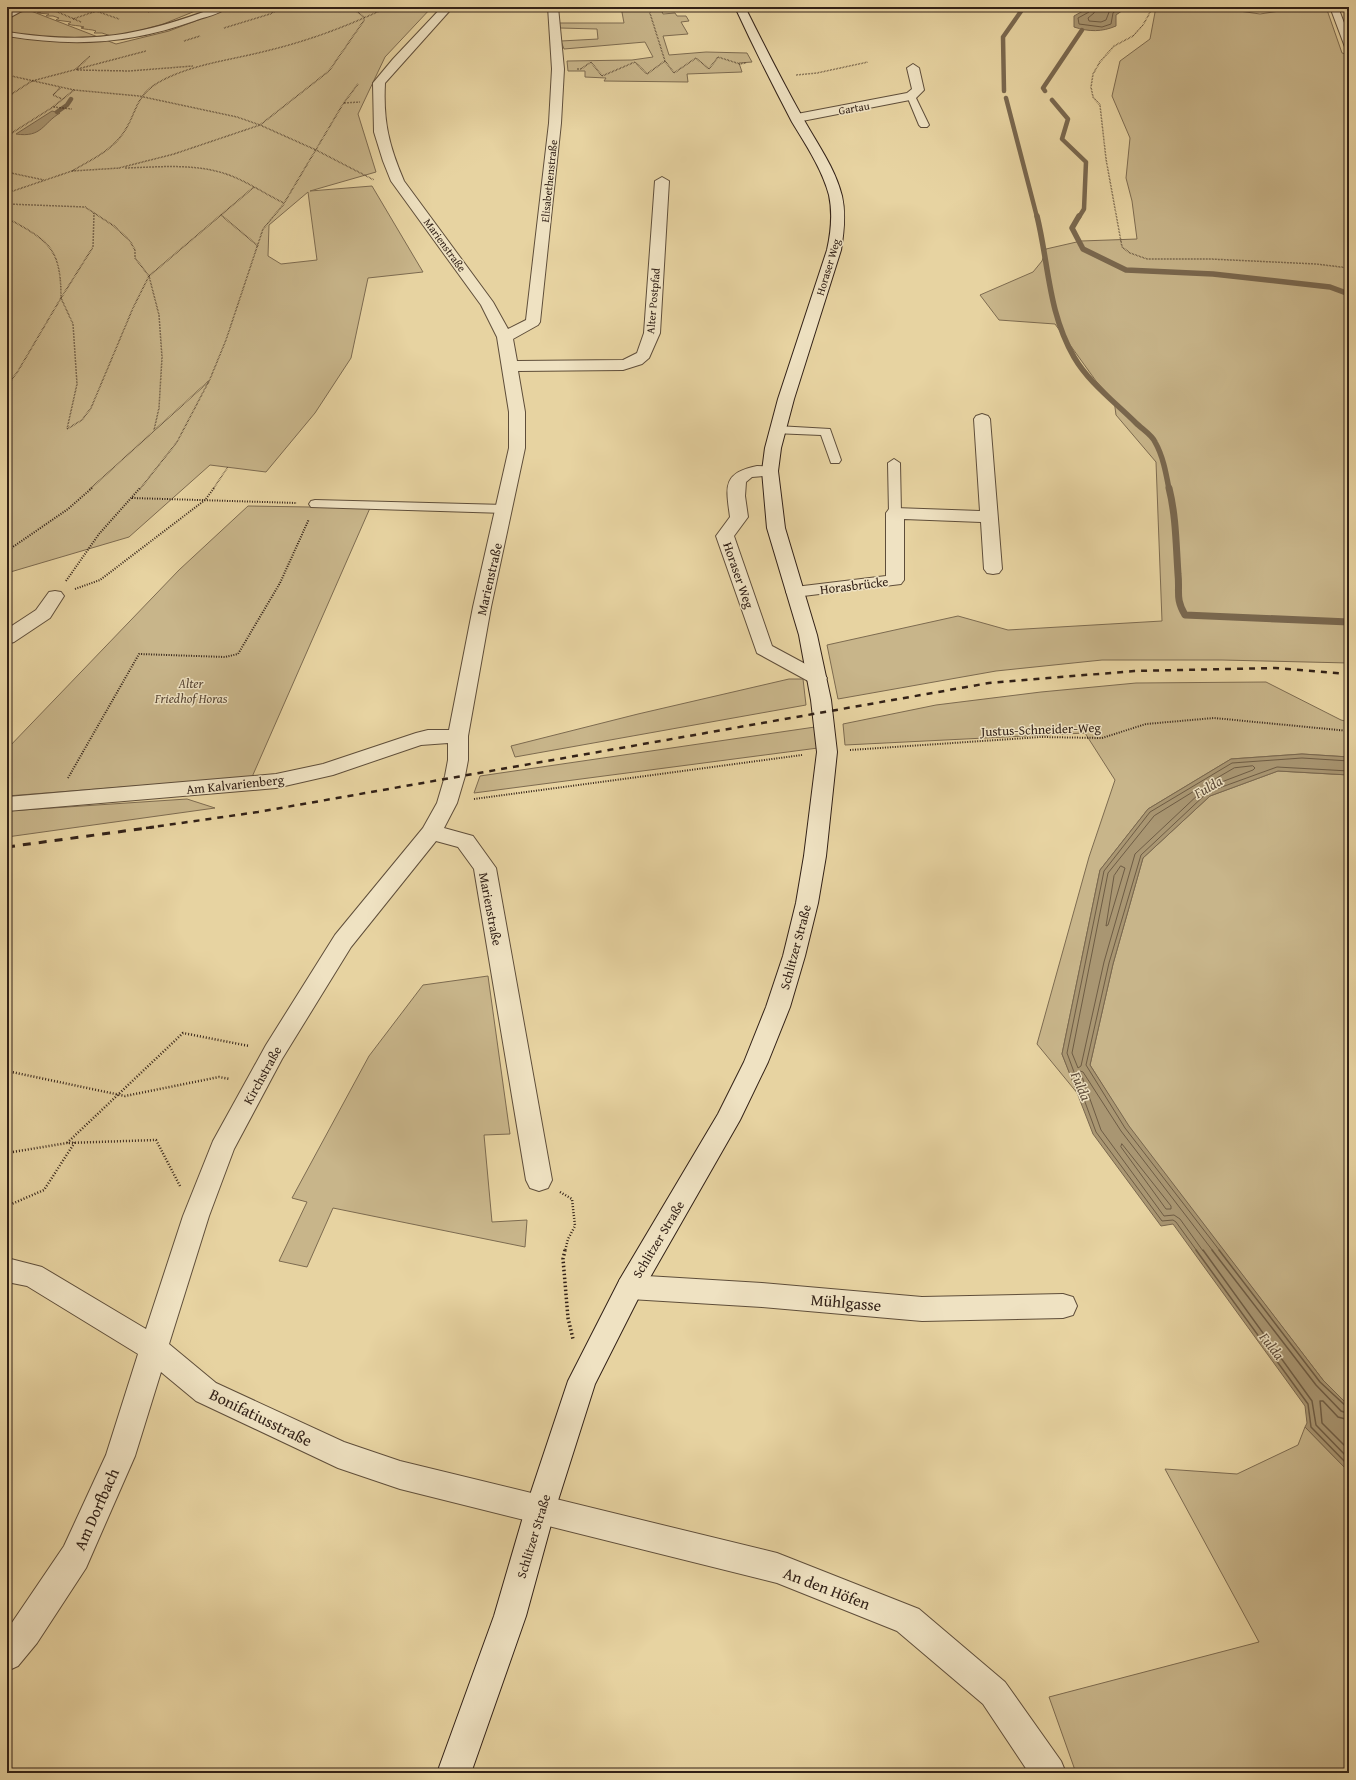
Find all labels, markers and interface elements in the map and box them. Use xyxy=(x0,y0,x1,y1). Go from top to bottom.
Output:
street label: Gartau xyxy=(837,97,871,119)
street label: Elisabethenstraße xyxy=(537,139,561,223)
street label: Marienstraße xyxy=(420,215,470,275)
street label: Horaser Weg xyxy=(812,236,844,297)
street label: Alter Postpfad xyxy=(642,267,664,335)
street label: Horaser Weg xyxy=(718,539,759,611)
street label: Marienstraße xyxy=(472,541,507,617)
street label: Horasbrücke xyxy=(819,572,889,599)
park label: Alter Friedhof Horas xyxy=(154,674,228,708)
street label: Justus-Schneider-Weg xyxy=(979,718,1102,741)
street label: Am Kalvarienberg xyxy=(185,770,285,799)
water label: Fulda xyxy=(1189,771,1226,804)
street label: Marienstraße xyxy=(474,871,507,947)
street label: Schlitzer Straße xyxy=(775,903,816,992)
street label: Kirchstraße xyxy=(239,1043,286,1108)
water label: Fulda xyxy=(1066,1067,1096,1104)
street label: Schlitzer Straße xyxy=(628,1197,689,1282)
street label: Mühlgasse xyxy=(810,1287,882,1317)
water label: Fulda xyxy=(1254,1327,1289,1364)
street label: Bonifatiusstraße xyxy=(206,1382,316,1452)
street label: Am Dorfbach xyxy=(67,1464,125,1554)
street label: Schlitzer Straße xyxy=(512,1492,555,1581)
street label: An den Höfen xyxy=(780,1560,874,1616)

